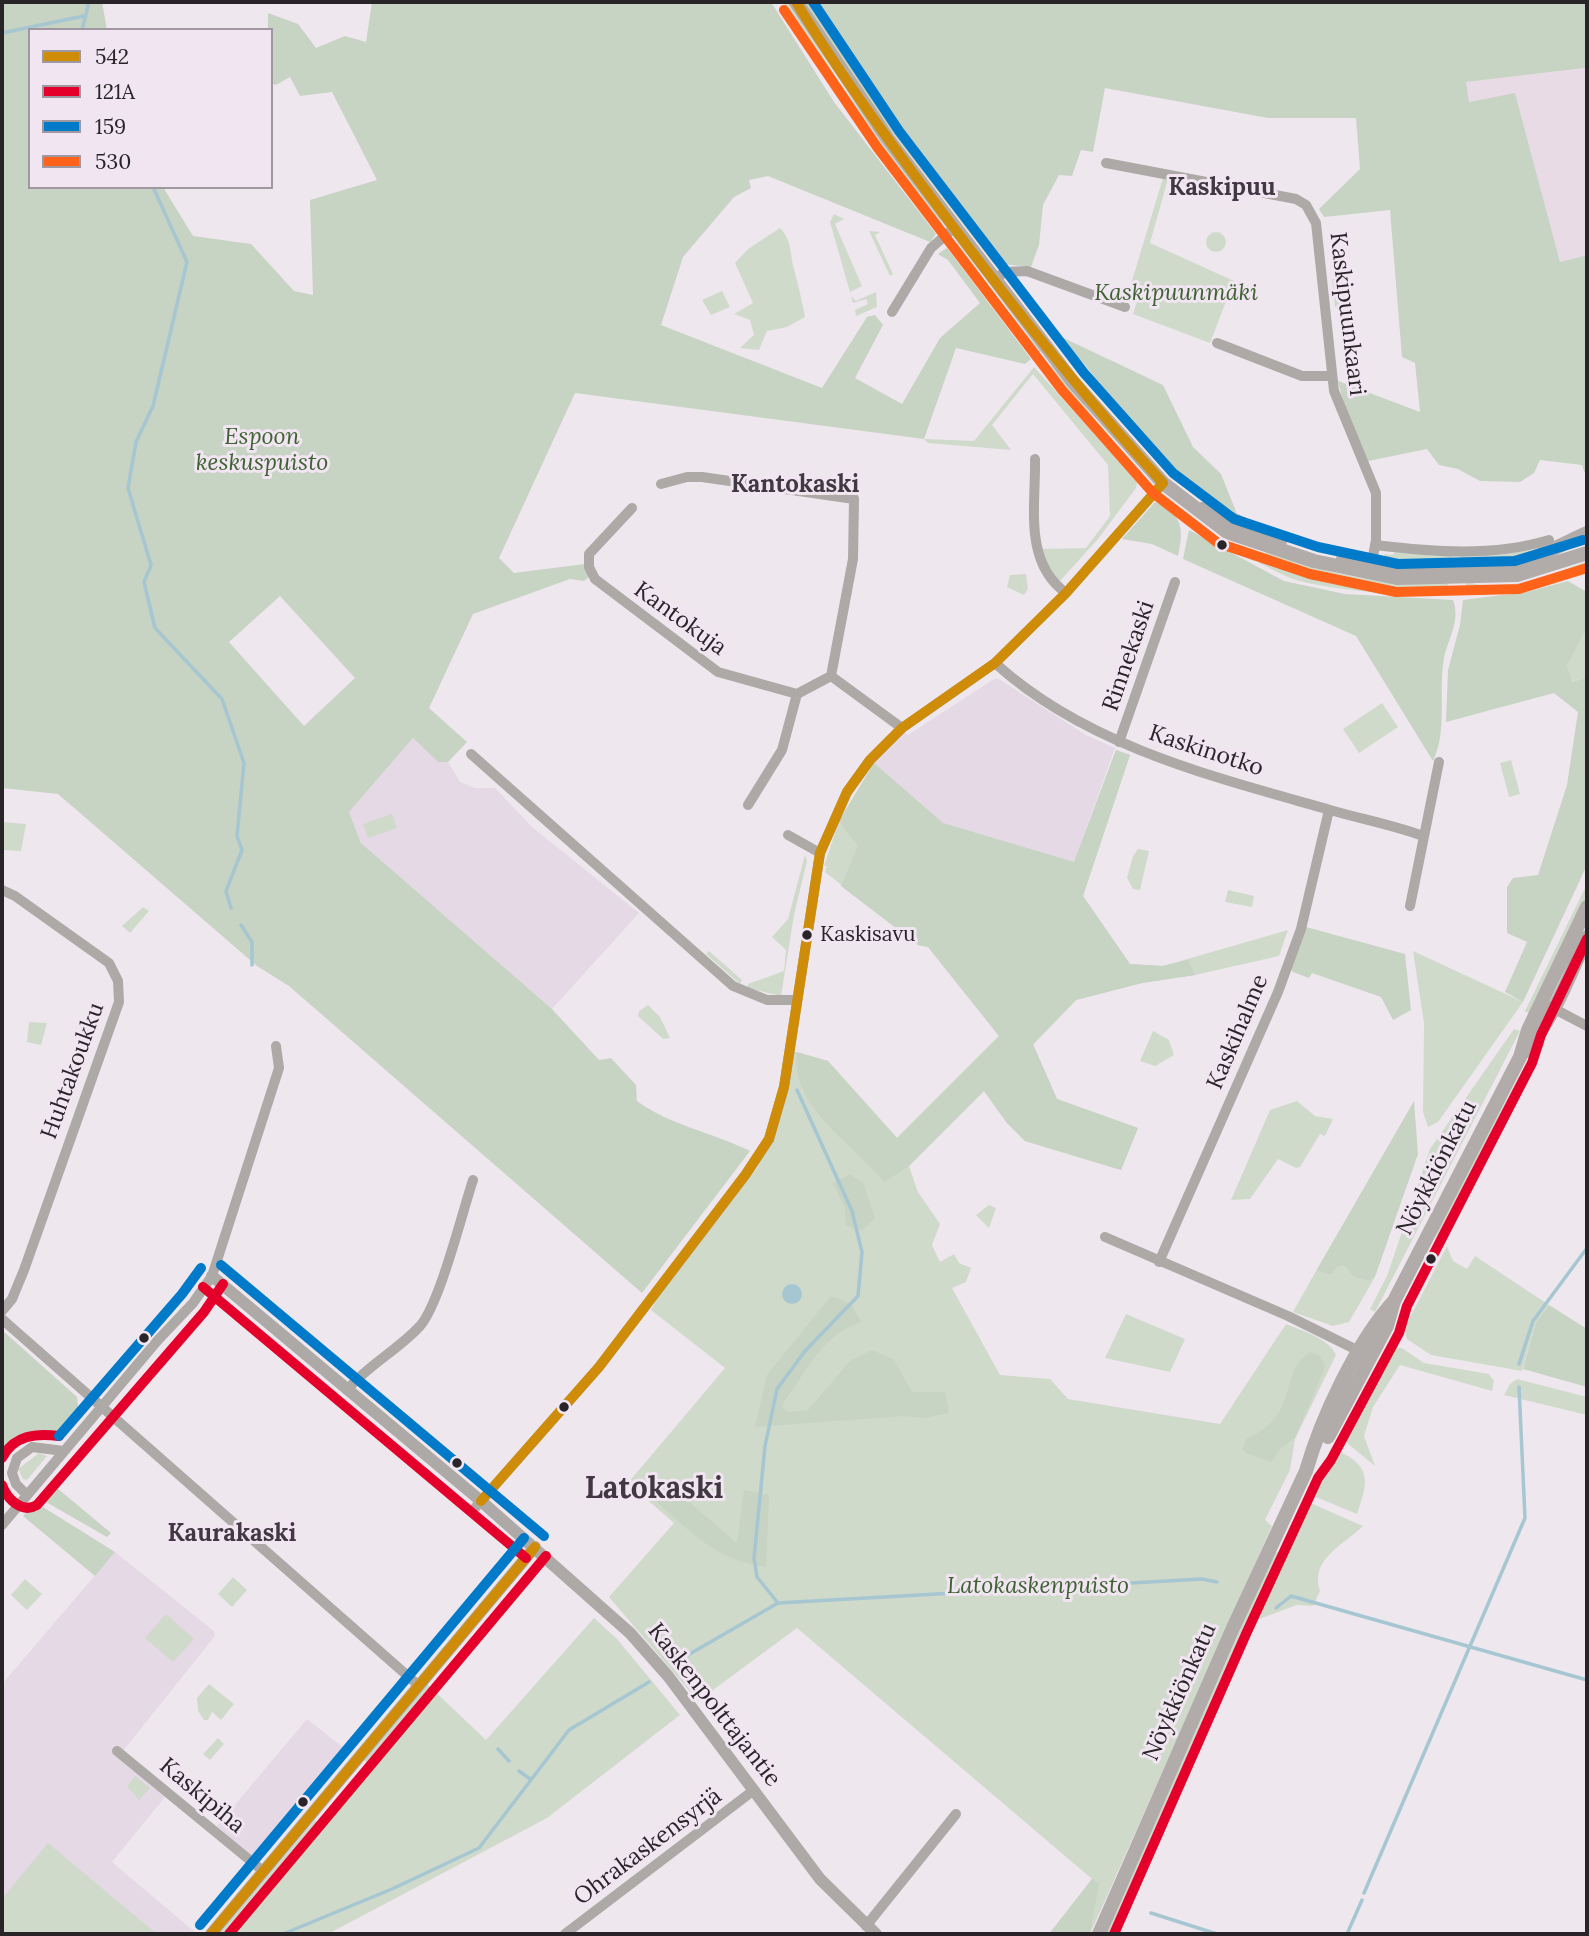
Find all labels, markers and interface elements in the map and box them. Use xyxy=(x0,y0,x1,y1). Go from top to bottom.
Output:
legend xyxy=(28,28,273,189)
text: 542 xyxy=(95,43,129,70)
text: 121A xyxy=(95,78,135,105)
text: 159 xyxy=(95,113,126,140)
text: 530 xyxy=(95,148,131,175)
district label: Kaskipuu xyxy=(1168,174,1276,202)
street label: Kaskipuunkaari xyxy=(1323,231,1371,397)
park label: Kaskipuunmäki xyxy=(1094,279,1258,307)
park label: Espoon keskuspuisto xyxy=(196,423,328,477)
district label: Kantokaski xyxy=(731,471,859,499)
unlabelled marker xyxy=(1215,538,1229,552)
street label: Kantokuja xyxy=(628,576,732,662)
street label: Rinnekaski xyxy=(1097,597,1161,715)
street label: Kaskinotko xyxy=(1145,719,1267,783)
place label: Kaskisavu xyxy=(820,922,916,948)
marker: Kaskisavu xyxy=(800,928,814,942)
street label: Kaskihalme xyxy=(1201,970,1275,1094)
street label: Huhtakoukku xyxy=(36,999,110,1143)
street label: Nöykkiönkatu xyxy=(1391,1096,1483,1240)
unlabelled marker xyxy=(1424,1252,1438,1266)
unlabelled marker xyxy=(137,1331,151,1345)
unlabelled marker xyxy=(557,1400,571,1414)
unlabelled marker xyxy=(450,1456,464,1470)
district label: Latokaski xyxy=(585,1471,723,1507)
district label: Kaurakaski xyxy=(168,1520,296,1548)
park label: Latokaskenpuisto xyxy=(947,1572,1129,1600)
street label: Kaskenpolttajantie xyxy=(642,1618,786,1792)
street label: Nöykkiönkatu xyxy=(1137,1619,1223,1765)
street label: Kaskipiha xyxy=(154,1752,250,1840)
street label: Ohrakaskensyrjä xyxy=(569,1782,727,1912)
unlabelled marker xyxy=(296,1795,310,1809)

